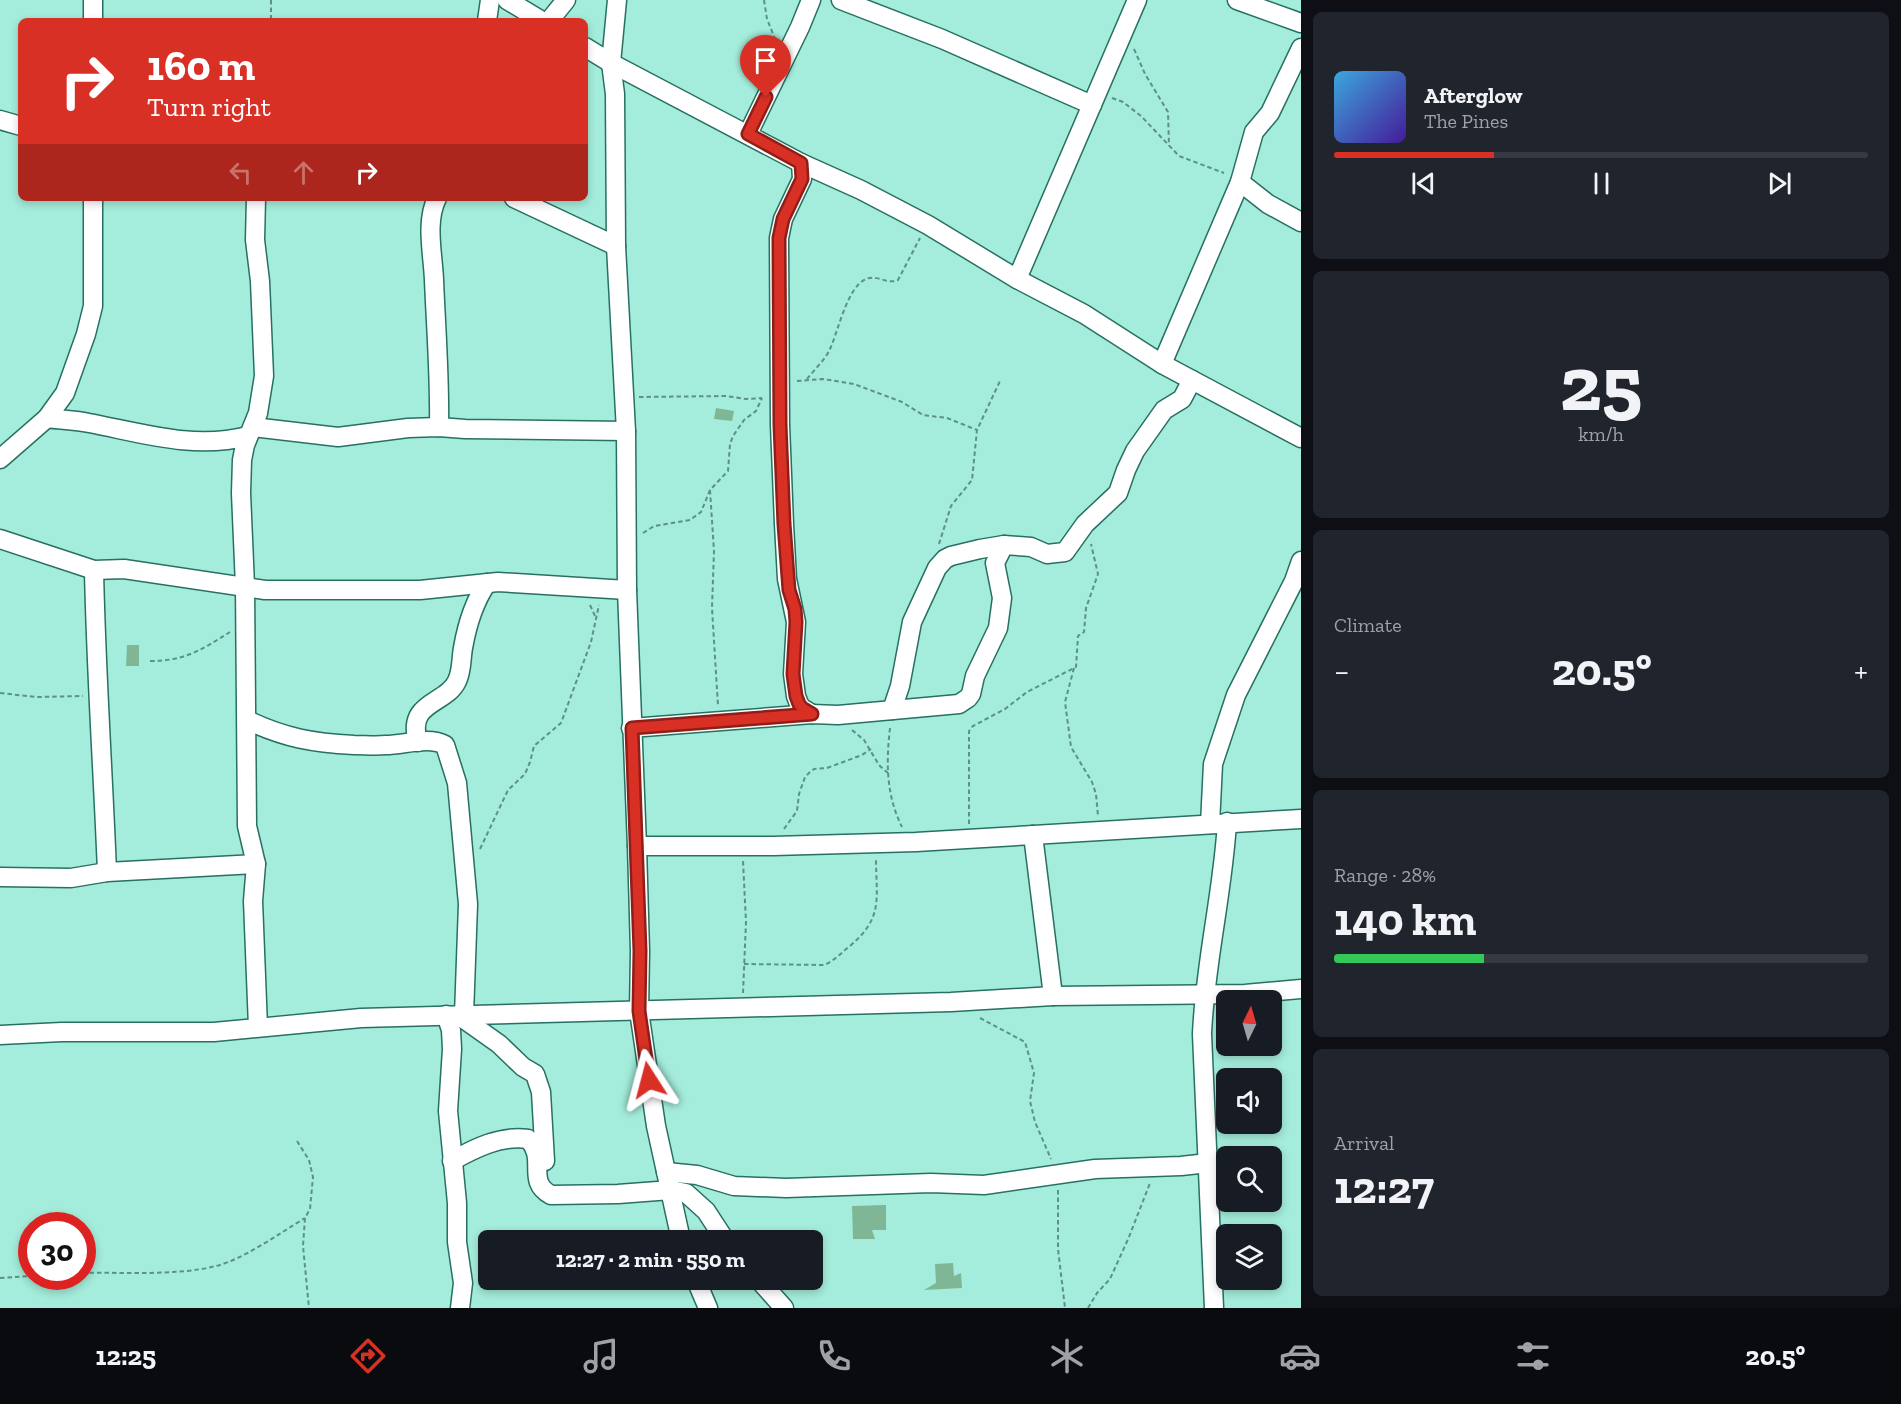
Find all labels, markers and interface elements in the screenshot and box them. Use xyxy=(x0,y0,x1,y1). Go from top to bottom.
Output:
pin xyxy=(740,35,791,97)
text: 160 m xyxy=(147,40,255,91)
icon: right xyxy=(48,42,126,120)
icon: arrive xyxy=(749,44,782,77)
text: Afterglow xyxy=(1424,82,1522,109)
text: Turn right xyxy=(147,91,271,123)
text: The Pines xyxy=(1424,109,1508,133)
icon: left xyxy=(224,156,257,189)
icon: ahead xyxy=(287,156,320,189)
icon: right xyxy=(350,156,383,189)
icon: previous xyxy=(1407,167,1440,200)
icon: pause xyxy=(1585,167,1618,200)
icon: next xyxy=(1763,167,1796,200)
text: 25 xyxy=(1560,336,1642,430)
text: km/h xyxy=(1578,422,1624,446)
text: Climate xyxy=(1334,613,1402,637)
text: 20.5° xyxy=(1552,643,1652,697)
text: − xyxy=(1334,651,1349,690)
text: + xyxy=(1854,651,1868,690)
text: Range · 28% xyxy=(1334,863,1436,887)
text: 140 km xyxy=(1334,893,1476,947)
north arrow xyxy=(1216,990,1282,1056)
map controls xyxy=(1216,990,1282,1290)
position arrow xyxy=(617,1048,681,1112)
button: sound xyxy=(1216,1068,1282,1134)
text: Arrival xyxy=(1334,1131,1394,1155)
button: search xyxy=(1216,1146,1282,1212)
text: 12:27 xyxy=(1334,1161,1434,1215)
speed limit sign: 30 xyxy=(18,1212,96,1290)
button: layers xyxy=(1216,1224,1282,1290)
text: 12:27 · 2 min · 550 m xyxy=(556,1246,745,1273)
icon: directions xyxy=(347,1335,389,1377)
icon: music xyxy=(580,1335,622,1377)
icon: phone xyxy=(813,1335,855,1377)
icon: climate xyxy=(1046,1335,1088,1377)
icon: car xyxy=(1279,1335,1321,1377)
icon: filters xyxy=(1512,1335,1554,1377)
text: 12:25 xyxy=(96,1340,156,1372)
text: 20.5° xyxy=(1745,1340,1805,1372)

